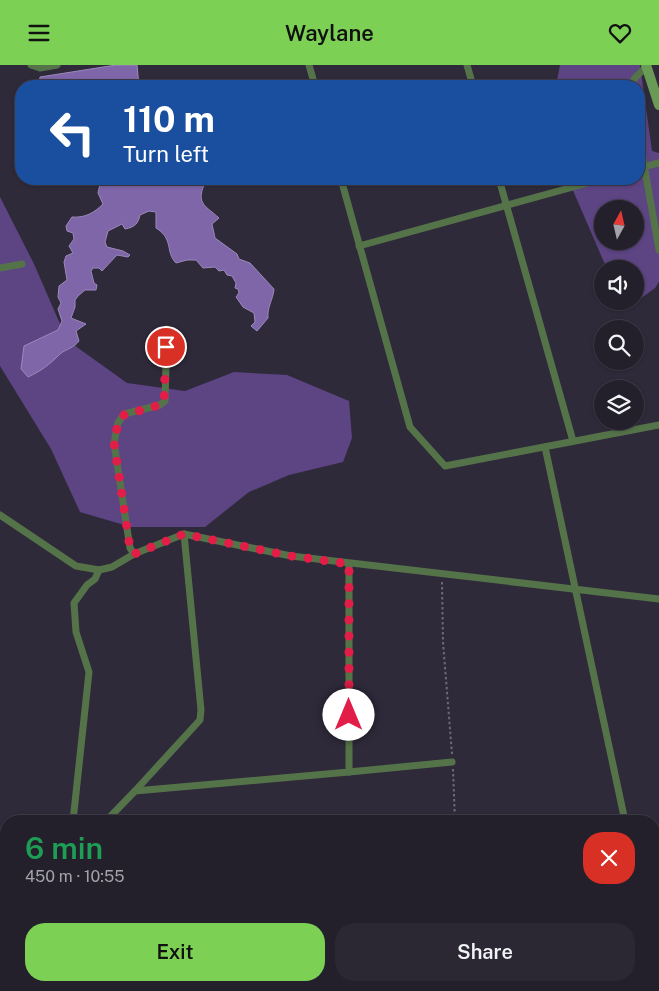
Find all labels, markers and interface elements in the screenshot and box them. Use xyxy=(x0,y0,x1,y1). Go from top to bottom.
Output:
icon: menu xyxy=(25,19,53,47)
icon: heart xyxy=(606,19,634,47)
text: Waylane xyxy=(285,20,374,46)
text: 110 m xyxy=(123,99,215,140)
icon: left xyxy=(40,100,105,165)
text: Turn left xyxy=(123,141,209,167)
north arrow xyxy=(594,200,644,250)
map controls xyxy=(594,200,644,430)
button: sound xyxy=(594,260,644,310)
button: search xyxy=(594,320,644,370)
pin xyxy=(145,326,187,368)
icon: arrive xyxy=(152,333,180,361)
button: layers xyxy=(594,380,644,430)
position arrow xyxy=(322,688,374,740)
text: 6 min xyxy=(25,830,103,866)
button: close xyxy=(583,832,635,884)
text: 450 m · 10:55 xyxy=(25,867,124,886)
button: Exit xyxy=(25,923,325,981)
button: Share xyxy=(335,923,635,981)

